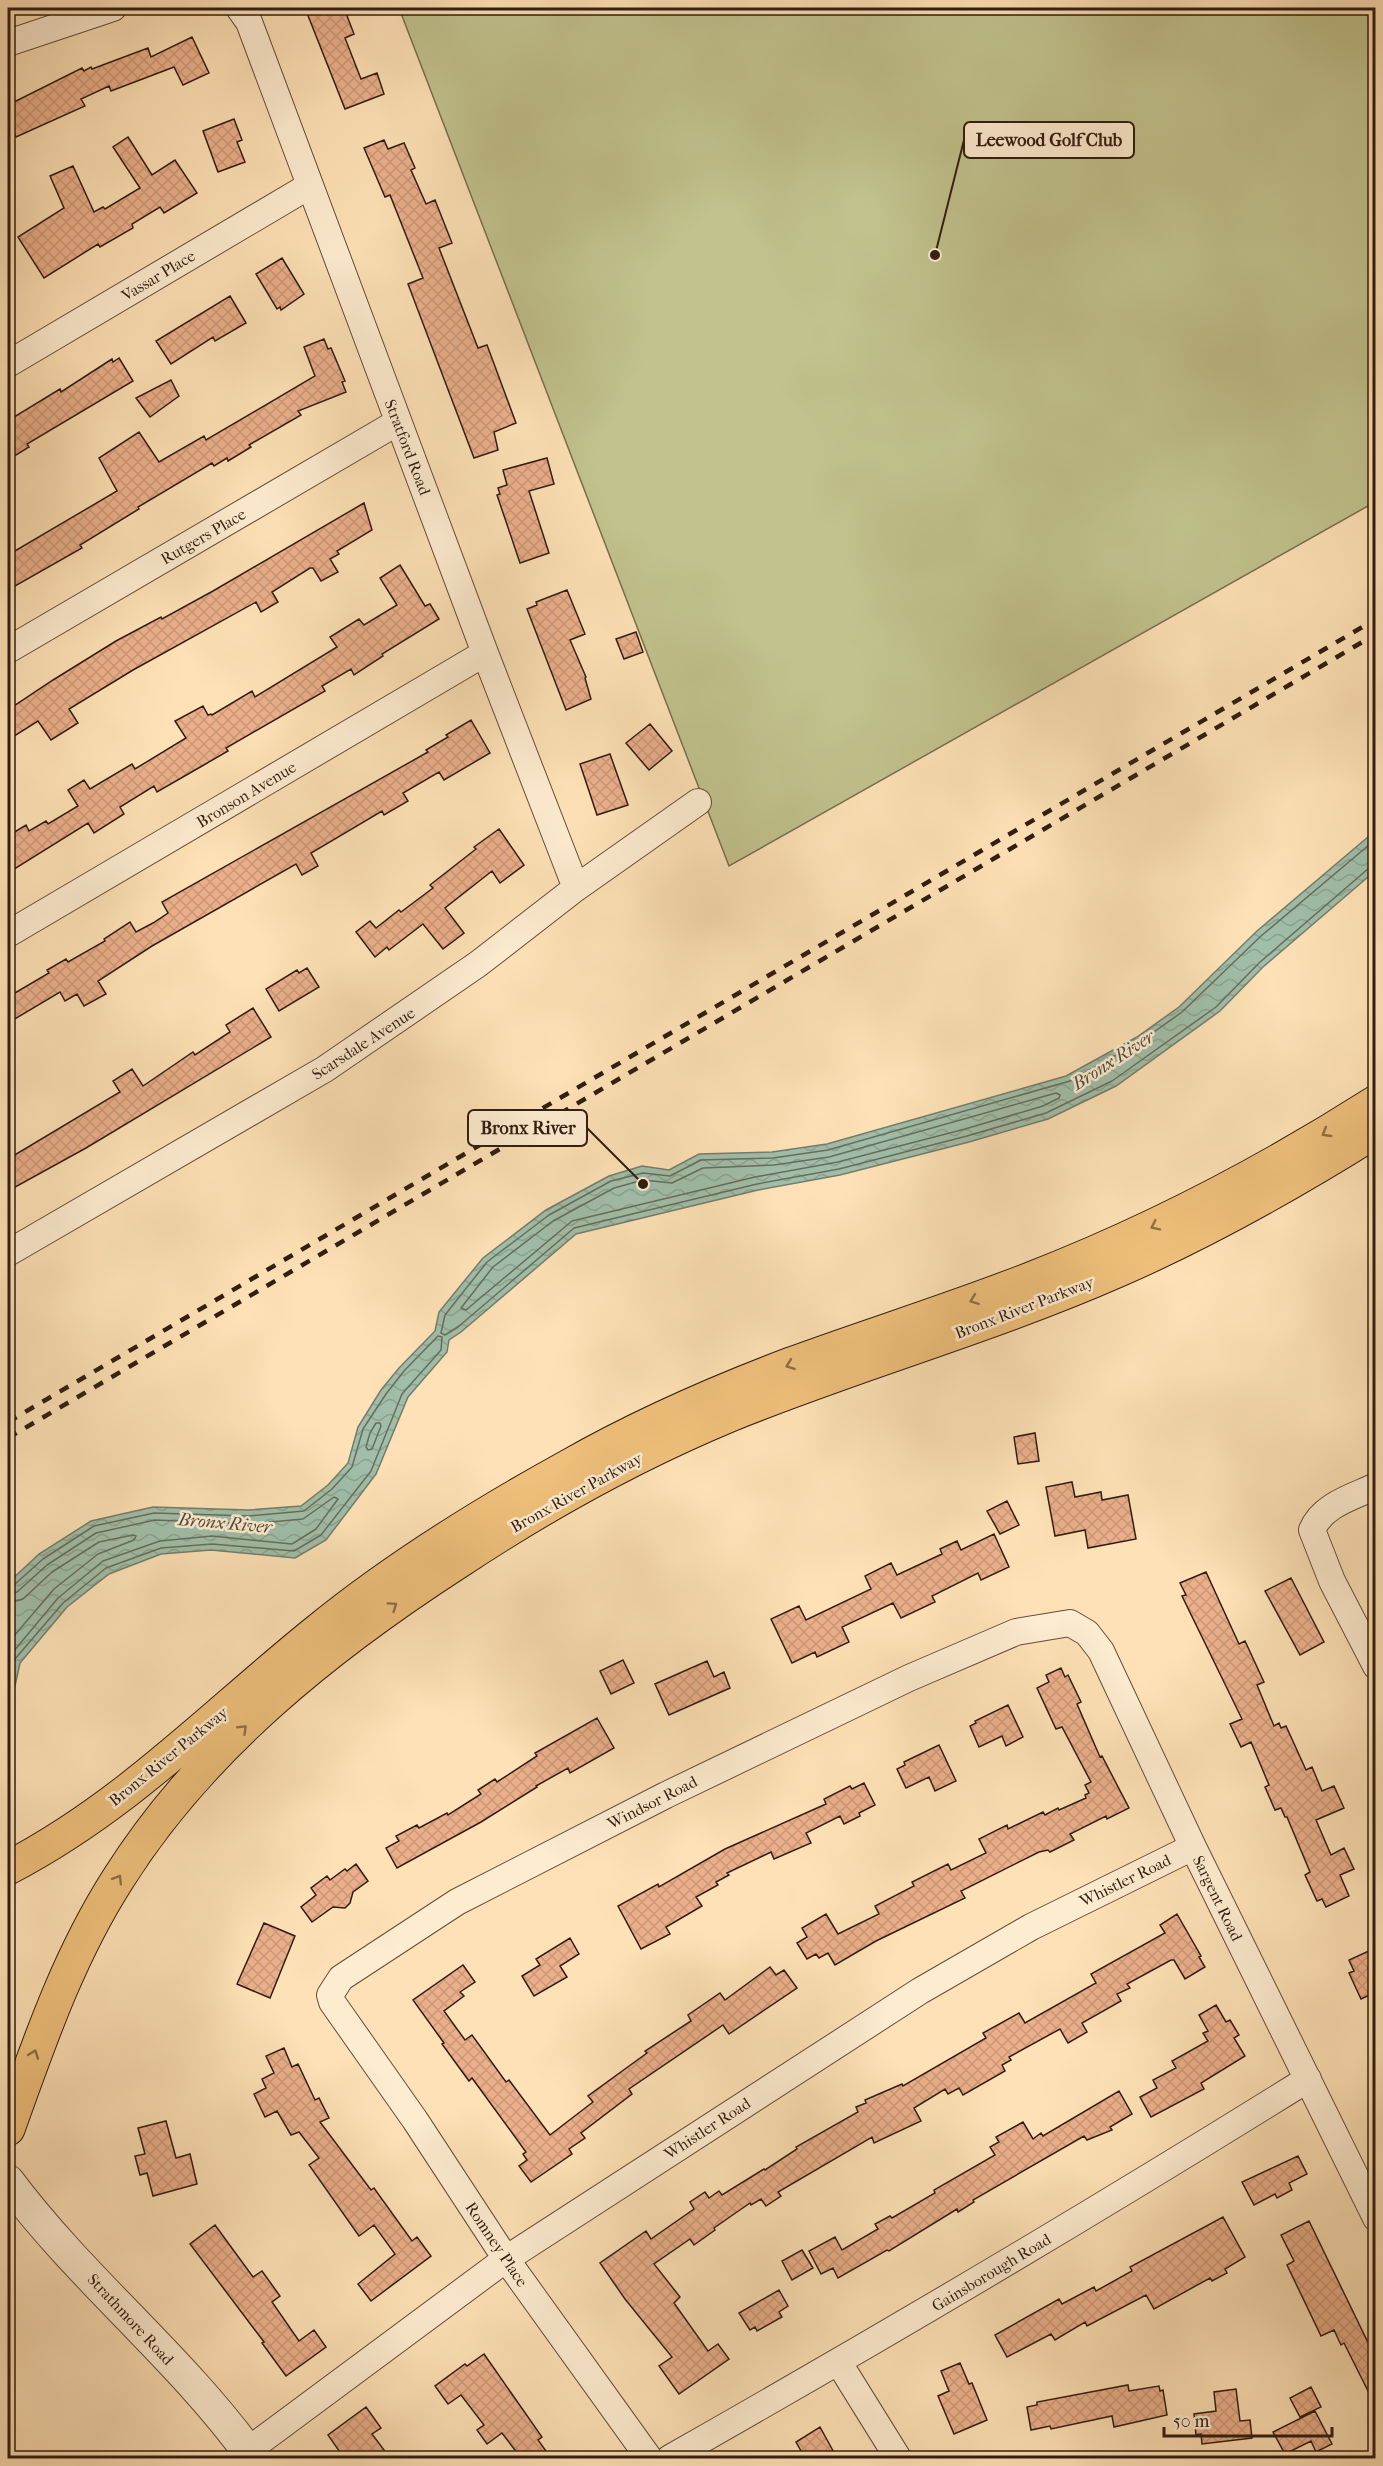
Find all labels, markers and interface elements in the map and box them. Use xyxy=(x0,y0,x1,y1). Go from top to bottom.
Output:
callout: Leewood Golf Club xyxy=(964,122,1134,158)
text: Leewood Golf Club xyxy=(976,130,1123,151)
street label: Vassar Place xyxy=(117,246,199,305)
street label: Stratford Road xyxy=(381,397,435,498)
street label: Rutgers Place xyxy=(157,504,249,568)
street label: Bronson Avenue xyxy=(193,757,300,832)
street label: Scarsdale Avenue xyxy=(308,1003,418,1084)
water label: Bronx River xyxy=(1067,1025,1160,1095)
callout: Bronx River xyxy=(468,1110,587,1146)
text: Bronx River xyxy=(480,1118,576,1139)
one-way arrow xyxy=(1322,1126,1332,1138)
one-way arrow xyxy=(1150,1219,1161,1231)
street label: Bronx River Parkway xyxy=(952,1272,1097,1343)
one-way arrow xyxy=(969,1293,980,1306)
one-way arrow xyxy=(785,1357,796,1370)
street label: Bronx River Parkway xyxy=(507,1448,646,1536)
water label: Bronx River xyxy=(176,1509,274,1538)
one-way arrow xyxy=(386,1602,397,1613)
street label: Bronx River Parkway xyxy=(105,1702,232,1810)
one-way arrow xyxy=(235,1726,246,1737)
street label: Windsor Road xyxy=(603,1772,700,1834)
street label: Whistler Road xyxy=(1076,1850,1174,1911)
street label: Sargent Road xyxy=(1189,1852,1247,1944)
one-way arrow xyxy=(111,1875,122,1886)
one-way arrow xyxy=(27,2050,40,2060)
street label: Whistler Road xyxy=(660,2093,754,2164)
street label: Romney Place xyxy=(461,2198,532,2290)
street label: Gainsborough Road xyxy=(928,2229,1054,2315)
street label: Strathmore Road xyxy=(84,2270,178,2369)
scale bar xyxy=(1164,2400,1332,2438)
text: 50 m xyxy=(1173,2411,1210,2432)

